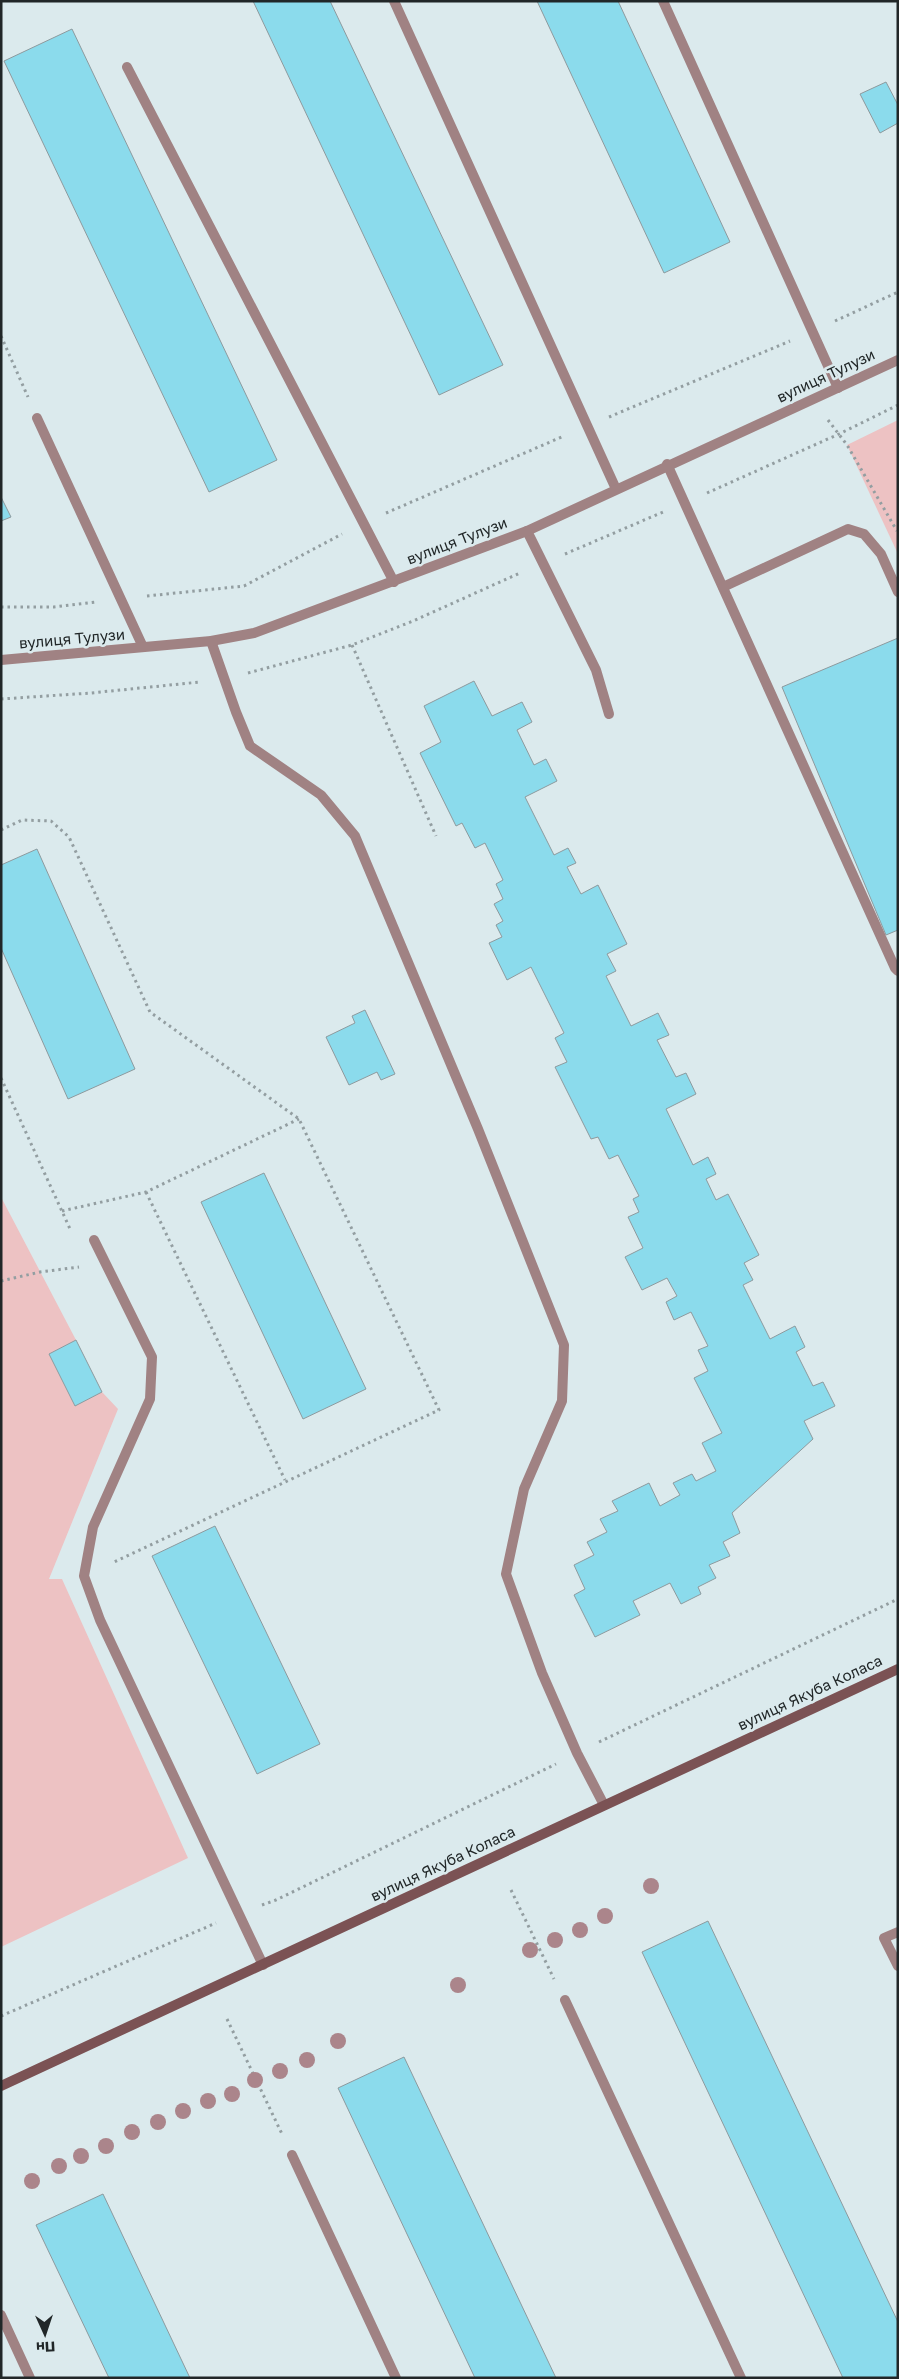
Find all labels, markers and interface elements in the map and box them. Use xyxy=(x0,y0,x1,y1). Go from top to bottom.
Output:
street label: вулиця Тулузи xyxy=(774,345,877,406)
street label: вулиця Тулузи xyxy=(404,513,509,567)
street label: вулиця Тулузи xyxy=(18,624,126,652)
street label: вулиця Якуба Коласа xyxy=(734,1651,885,1734)
street label: вулиця Якуба Коласа xyxy=(367,1822,518,1905)
north arrow xyxy=(20,2309,70,2359)
text: Пн xyxy=(36,2338,56,2356)

